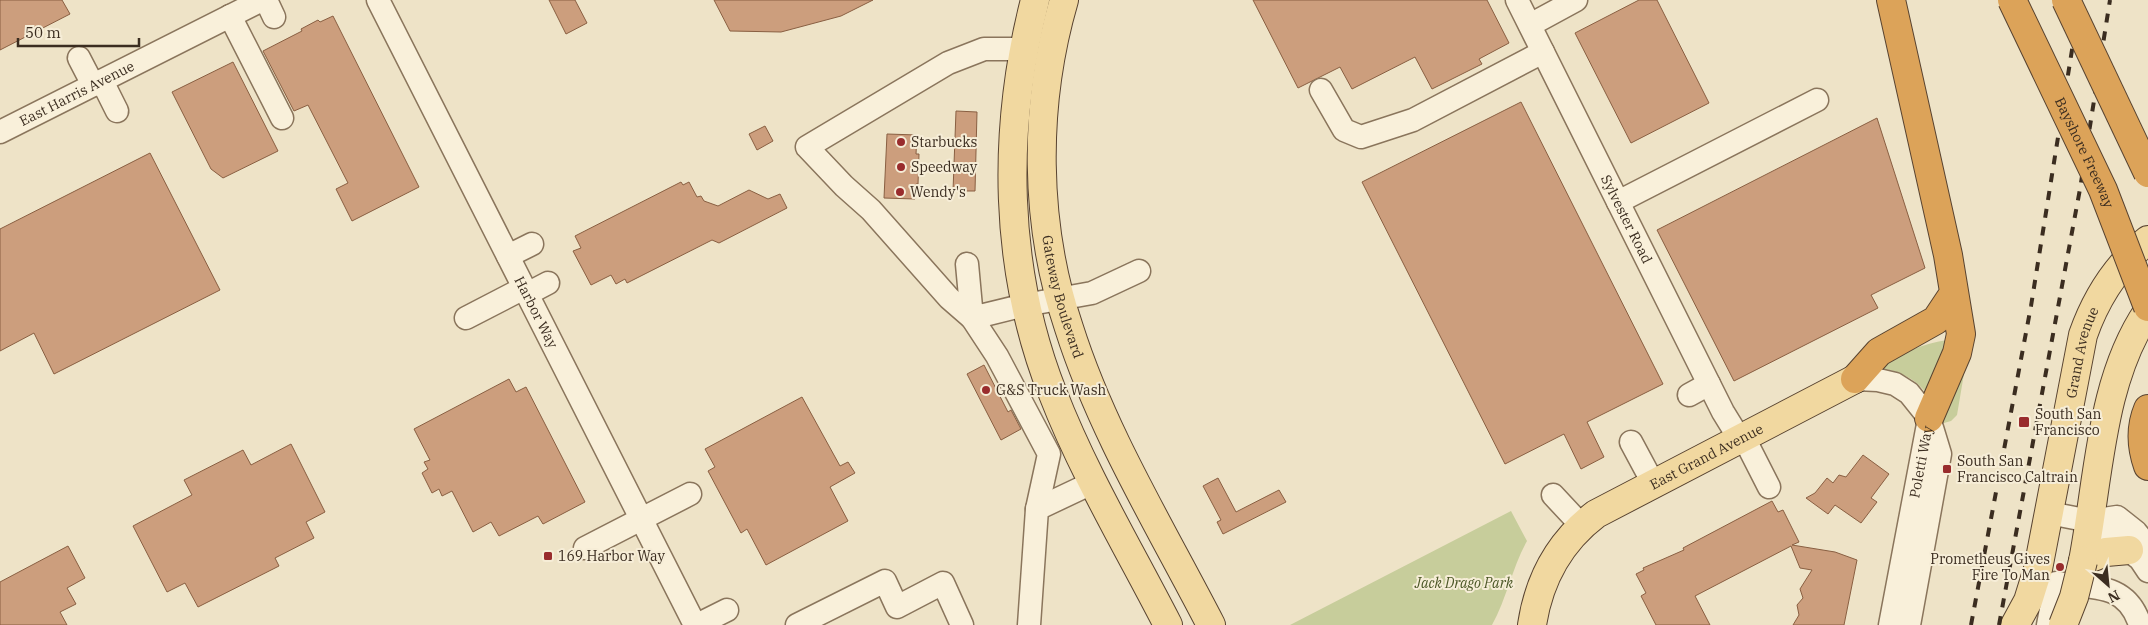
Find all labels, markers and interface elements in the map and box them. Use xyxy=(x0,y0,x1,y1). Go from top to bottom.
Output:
scale bar xyxy=(18,15,139,47)
text: 50 m xyxy=(25,23,61,42)
street label: East Harris Avenue xyxy=(16,57,137,130)
street label: Bayshore Freeway xyxy=(2051,94,2118,211)
place label: Starbucks xyxy=(911,133,977,151)
marker: Starbucks xyxy=(895,136,907,148)
place label: Speedway xyxy=(911,158,978,176)
marker: Speedway xyxy=(895,161,907,173)
street label: Sylvester Road xyxy=(1597,172,1656,267)
place label: Wendy's xyxy=(910,183,966,201)
marker: Wendy's xyxy=(894,186,906,198)
street label: Gateway Boulevard xyxy=(1038,234,1088,361)
street label: Harbor Way xyxy=(511,273,562,352)
street label: Grand Avenue xyxy=(2062,304,2103,400)
place label: G&S Truck Wash xyxy=(996,381,1107,399)
marker: G&S Truck Wash xyxy=(980,384,992,396)
place label: South San Francisco xyxy=(2035,405,2102,439)
marker: South San Francisco xyxy=(2017,415,2031,429)
street label: East Grand Avenue xyxy=(1647,419,1766,493)
street label: Poletti Way xyxy=(1905,424,1937,500)
place label: South San Francisco Caltrain xyxy=(1957,452,2078,486)
marker: South San Francisco Caltrain xyxy=(1941,463,1953,475)
place label: 169 Harbor Way xyxy=(558,547,665,565)
marker: 169 Harbor Way xyxy=(542,550,554,562)
place label: Prometheus Gives Fire To Man xyxy=(1930,550,2050,584)
north arrow xyxy=(2083,560,2133,610)
marker: Prometheus Gives Fire To Man xyxy=(2054,561,2066,573)
park label: Jack Drago Park xyxy=(1414,574,1514,592)
text: N xyxy=(2105,586,2123,607)

